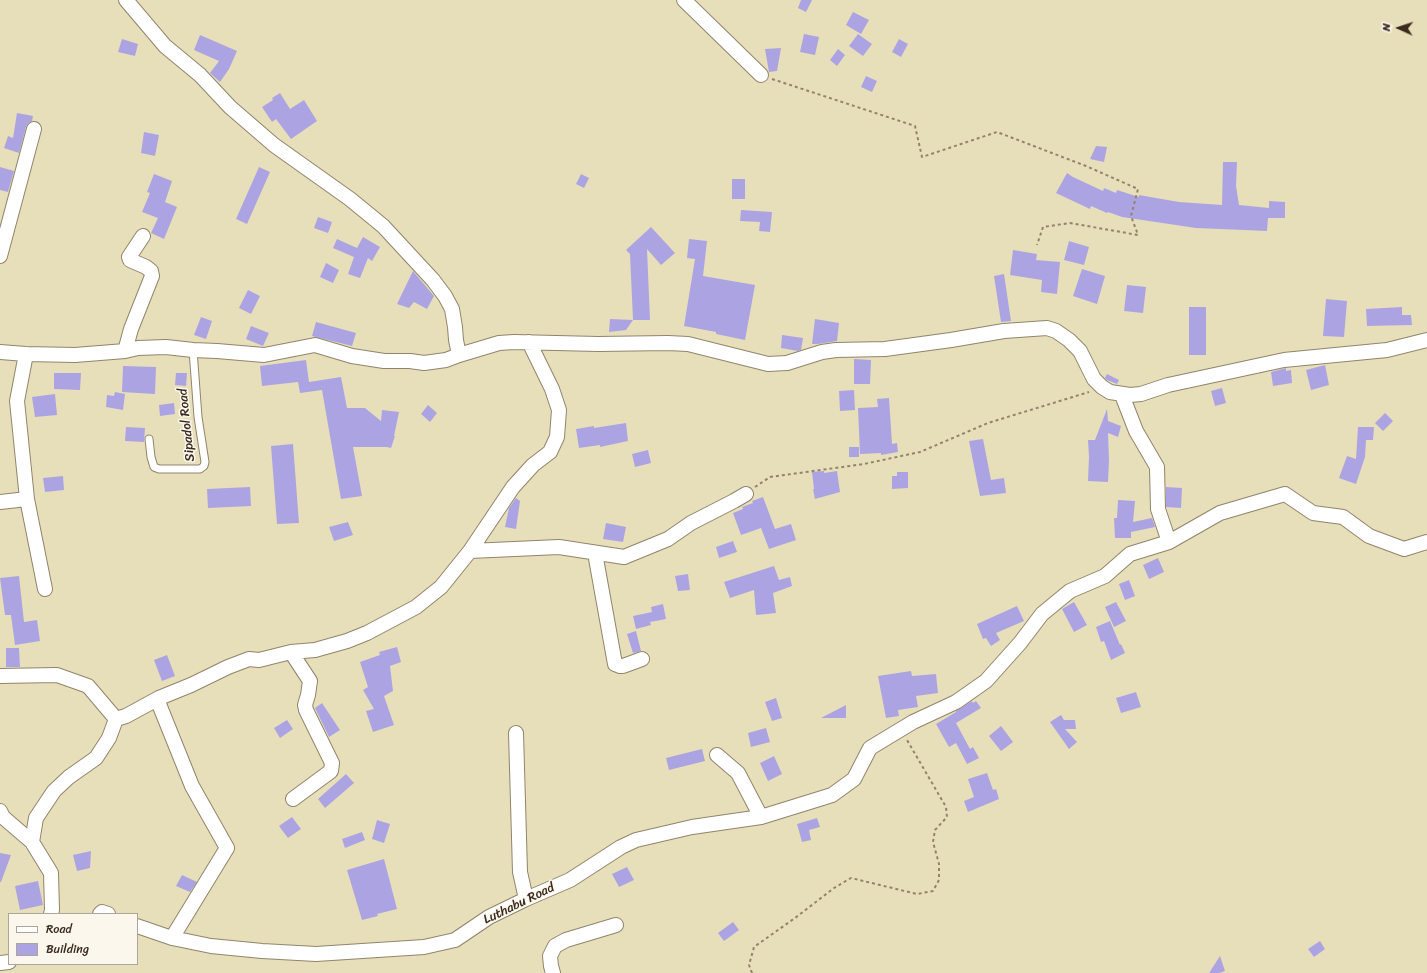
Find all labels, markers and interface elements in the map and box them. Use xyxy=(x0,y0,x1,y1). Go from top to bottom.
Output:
north arrow xyxy=(1379,8,1419,48)
text: N xyxy=(1377,23,1396,32)
street label: Sipadol Road xyxy=(175,388,199,462)
street label: Luthabu Road xyxy=(481,880,557,928)
legend xyxy=(8,913,138,965)
text: Road xyxy=(46,918,72,940)
text: Building xyxy=(46,938,89,960)

